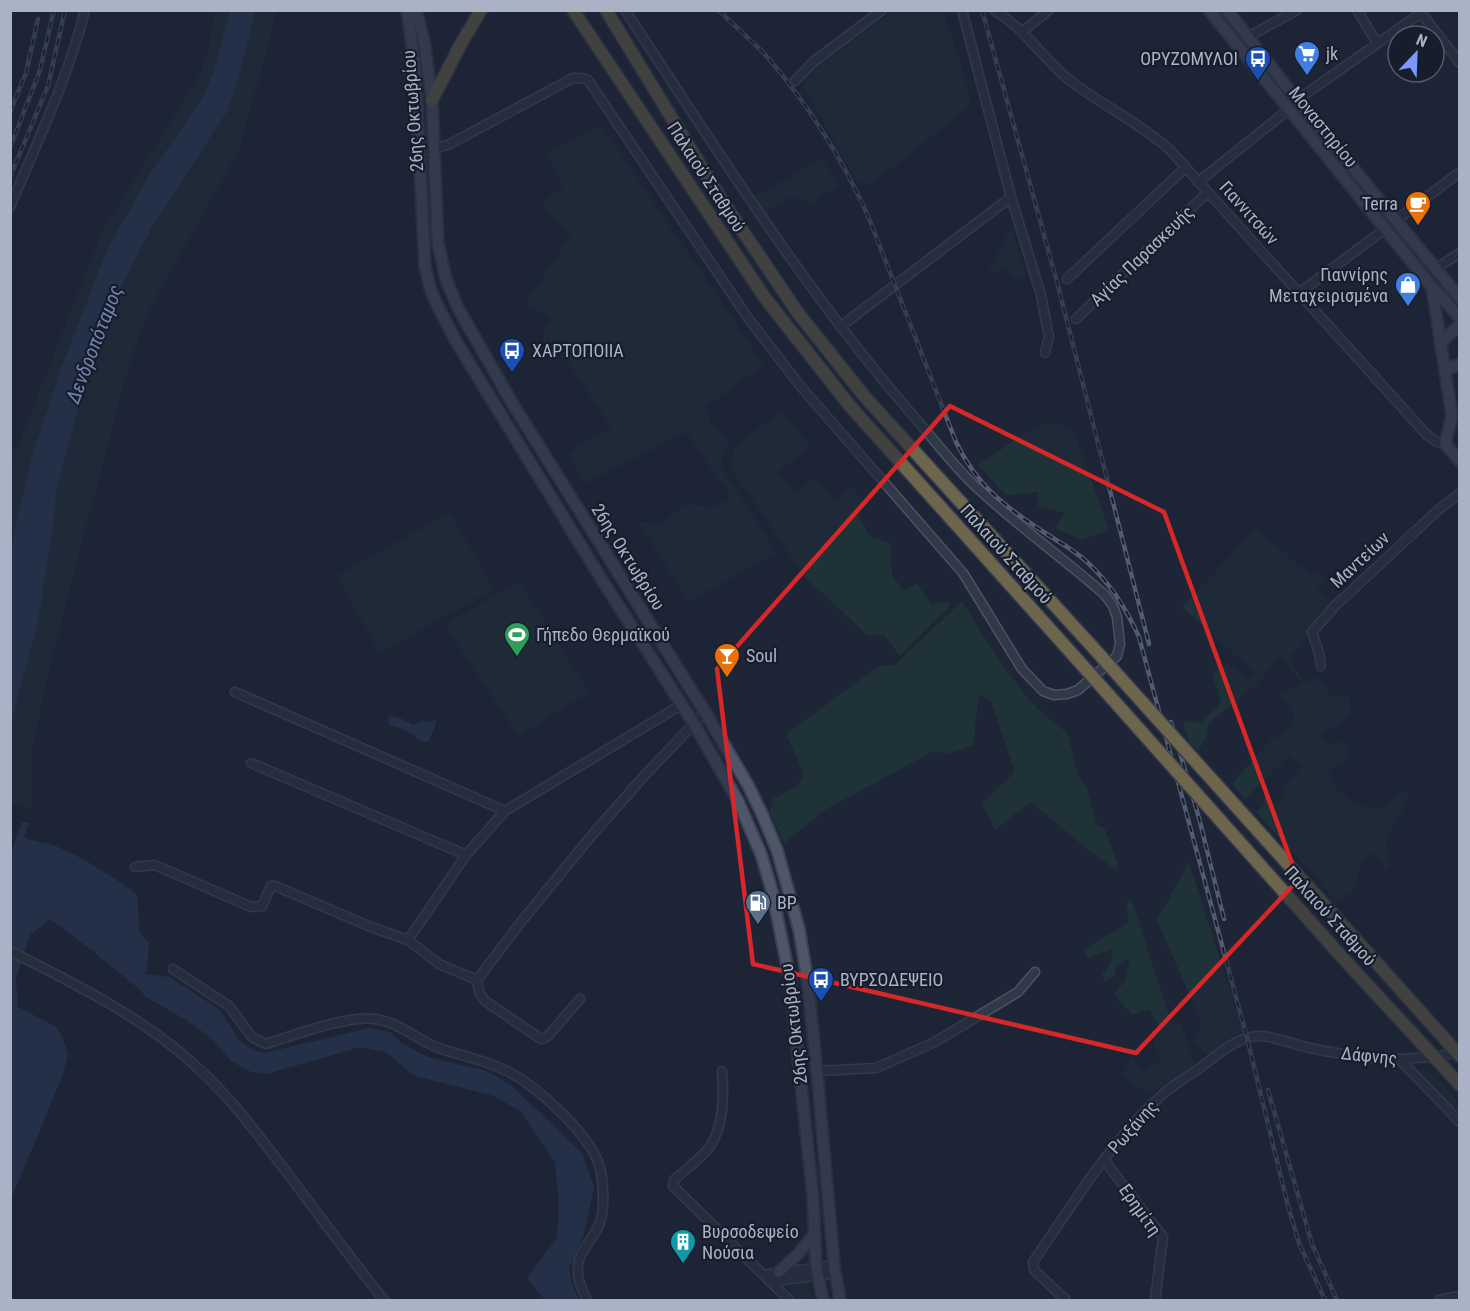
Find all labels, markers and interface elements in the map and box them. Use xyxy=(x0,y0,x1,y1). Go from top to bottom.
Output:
north arrow xyxy=(1386,24,1446,84)
text: N xyxy=(1413,30,1430,51)
supermarket icon: jk xyxy=(1292,39,1322,77)
place label: jk xyxy=(1325,43,1338,64)
bus stop icon: ΟΡΥΖΟΜΥΛΟΙ xyxy=(1243,44,1273,82)
place label: ΟΡΥΖΟΜΥΛΟΙ xyxy=(1140,48,1238,69)
street label: 26ης Οκτωβρίου xyxy=(398,50,427,172)
street label: Μοναστηρίου xyxy=(1285,82,1362,171)
street label: Παλαιού Σταθμού xyxy=(663,118,750,236)
street label: Γιαννιτσών xyxy=(1215,177,1284,249)
cafe icon: Terra xyxy=(1403,189,1433,227)
place label: Terra xyxy=(1362,193,1398,214)
street label: Αγίας Παρασκευής xyxy=(1086,201,1198,310)
place label: Γιαννίρης Μεταχειρισμένα xyxy=(1269,264,1388,306)
shop icon: Γιαννίρης Μεταχειρισμένα xyxy=(1393,270,1423,308)
water label: Δενδροπόταμος xyxy=(60,281,128,408)
bus stop icon: ΧΑΡΤΟΠΟΙΙΑ xyxy=(497,336,527,374)
place label: ΧΑΡΤΟΠΟΙΙΑ xyxy=(532,340,624,361)
street label: 26ης Οκτωβρίου xyxy=(587,500,670,614)
street label: Παλαιού Σταθμού xyxy=(956,500,1057,608)
street label: Μαντείων xyxy=(1326,527,1394,592)
sports icon: Γήπεδο Θερμαϊκού xyxy=(502,620,532,658)
place label: Γήπεδο Θερμαϊκού xyxy=(536,624,670,645)
bar icon: Soul xyxy=(712,641,742,679)
place label: Soul xyxy=(746,645,777,666)
street label: Παλαιού Σταθμού xyxy=(1280,862,1381,970)
fuel station icon: BP xyxy=(743,888,773,926)
place label: BP xyxy=(777,892,797,913)
street label: 26ης Οκτωβρίου xyxy=(776,962,811,1086)
bus stop icon: ΒΥΡΣΟΔΕΨΕΙΟ xyxy=(806,965,836,1003)
place label: ΒΥΡΣΟΔΕΨΕΙΟ xyxy=(840,969,943,990)
street label: Δάφνης xyxy=(1340,1042,1398,1069)
street label: Ρωξάνης xyxy=(1103,1096,1162,1158)
street label: Ερημίτη xyxy=(1115,1180,1166,1240)
place label: Βυρσοδεψείο Νούσια xyxy=(702,1221,799,1263)
building icon: Βυρσοδεψείο Νούσια xyxy=(668,1227,698,1265)

